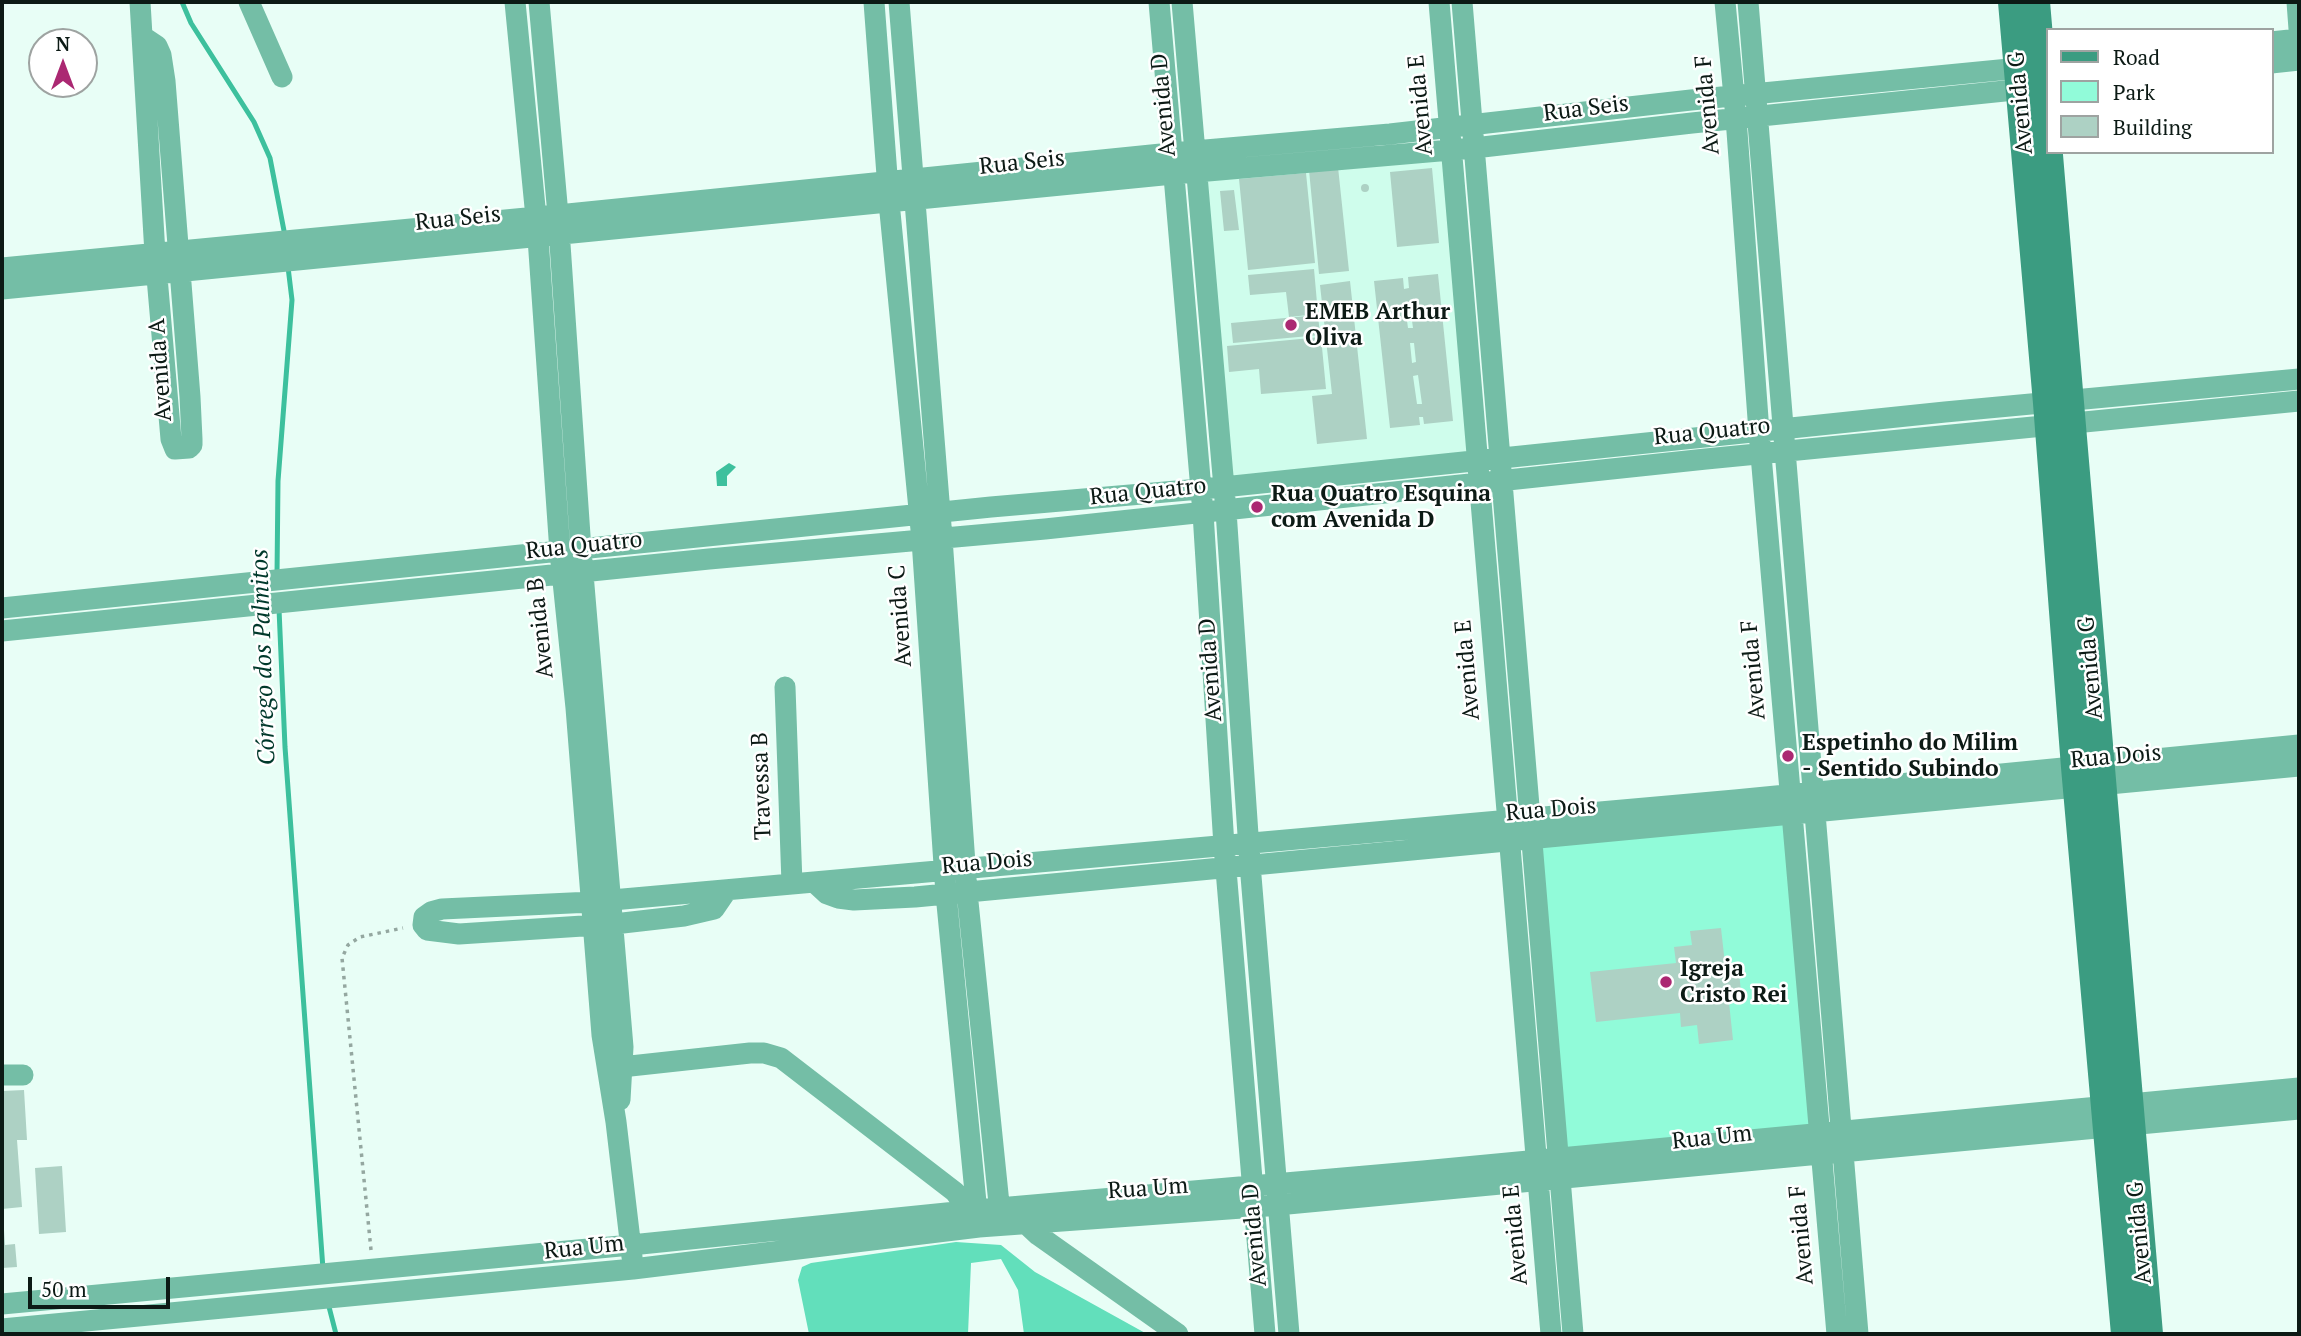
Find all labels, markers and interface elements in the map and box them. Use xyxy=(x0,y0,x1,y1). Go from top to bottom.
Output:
north arrow xyxy=(28,28,98,98)
legend xyxy=(2046,28,2273,154)
text: N xyxy=(56,31,70,56)
text: Road xyxy=(2113,43,2160,71)
street label: Avenida G xyxy=(2003,50,2039,156)
street label: Avenida D xyxy=(1146,52,1182,158)
street label: Avenida E xyxy=(1403,54,1439,156)
street label: Avenida F xyxy=(1690,54,1726,156)
text: Park xyxy=(2113,78,2155,106)
street label: Rua Seis xyxy=(1542,90,1630,128)
text: Building xyxy=(2113,113,2192,141)
street label: Rua Seis xyxy=(978,145,1066,181)
street label: Rua Seis xyxy=(414,201,502,237)
place label: EMEB Arthur Oliva xyxy=(1305,298,1450,352)
marker: EMEB Arthur Oliva xyxy=(1283,317,1299,333)
street label: Avenida A xyxy=(144,318,178,422)
street label: Rua Quatro xyxy=(1652,412,1772,452)
street label: Rua Quatro xyxy=(1088,472,1208,512)
place label: Rua Quatro Esquina com Avenida D xyxy=(1271,480,1491,534)
marker: Rua Quatro Esquina com Avenida D xyxy=(1249,499,1265,515)
street label: Rua Quatro xyxy=(524,526,644,566)
water label: Córrego dos Palmitos xyxy=(246,548,282,766)
street label: Avenida C xyxy=(884,564,918,668)
street label: Avenida B xyxy=(522,576,560,680)
street label: Avenida G xyxy=(2073,615,2109,721)
street label: Avenida D xyxy=(1194,617,1228,723)
street label: Avenida E xyxy=(1450,619,1486,721)
street label: Avenida F xyxy=(1736,619,1772,721)
place label: Espetinho do Milim - Sentido Subindo xyxy=(1802,729,2018,783)
street label: Travessa B xyxy=(746,732,778,840)
street label: Rua Dois xyxy=(2069,739,2163,775)
marker: Espetinho do Milim - Sentido Subindo xyxy=(1780,748,1796,764)
street label: Rua Dois xyxy=(1504,792,1598,828)
street label: Rua Dois xyxy=(940,845,1034,881)
place label: Igreja Cristo Rei xyxy=(1680,955,1787,1009)
marker: Igreja Cristo Rei xyxy=(1658,974,1674,990)
street label: Rua Um xyxy=(1671,1120,1753,1156)
street label: Rua Um xyxy=(1107,1172,1189,1206)
street label: Avenida G xyxy=(2122,1180,2158,1286)
street label: Avenida D xyxy=(1237,1182,1273,1288)
street label: Avenida E xyxy=(1498,1184,1534,1286)
street label: Avenida F xyxy=(1784,1184,1820,1286)
street label: Rua Um xyxy=(543,1230,625,1266)
scale bar xyxy=(32,1262,173,1306)
text: 50 m xyxy=(41,1275,87,1303)

